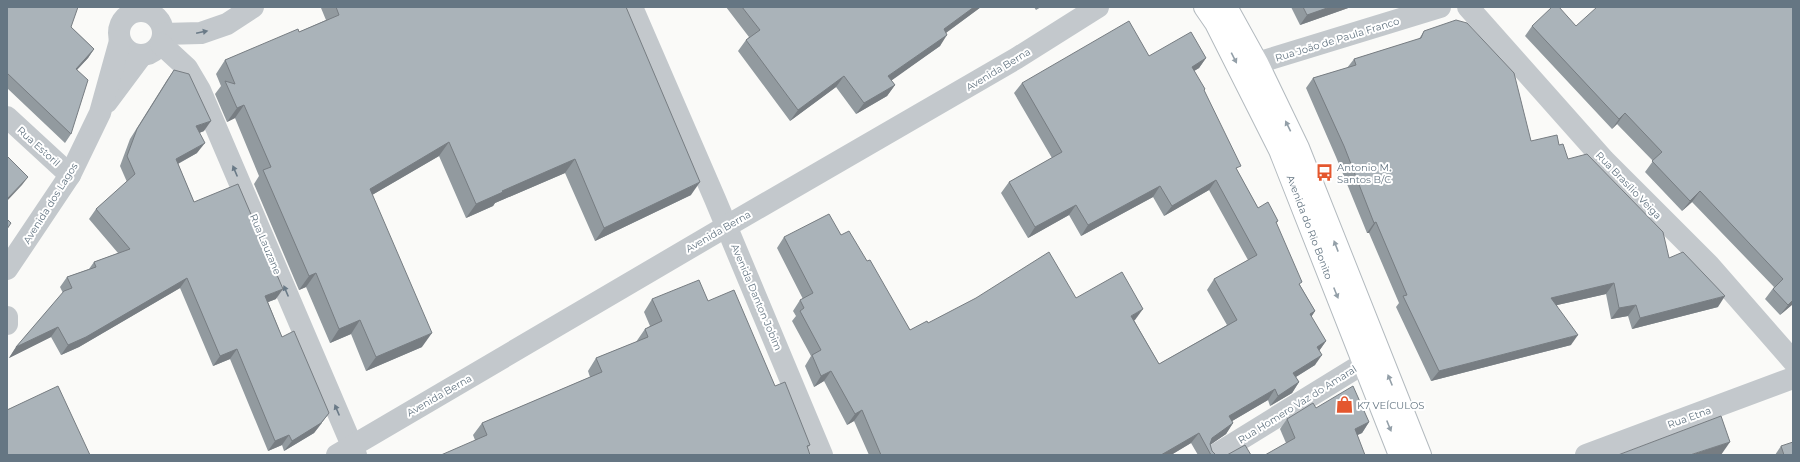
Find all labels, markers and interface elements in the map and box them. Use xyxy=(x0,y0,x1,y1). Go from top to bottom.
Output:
street label: Rua João de Paula Franco xyxy=(1274,14,1401,65)
one-way arrow xyxy=(195,29,208,35)
street label: Avenida Berna xyxy=(964,45,1033,94)
one-way arrow xyxy=(1231,52,1237,64)
one-way arrow xyxy=(1284,120,1291,131)
street label: Rua Estoril xyxy=(14,124,63,169)
street label: Rua Brasílio Veiga xyxy=(1593,149,1664,222)
street label: Avenida dos Lagos xyxy=(20,160,81,246)
place label: Antonio M. Santos B/C xyxy=(1337,161,1391,186)
bus stop icon: Antonio M. Santos B/C xyxy=(1314,163,1334,183)
one-way arrow xyxy=(231,165,237,177)
street label: Avenida do Rio Bonito xyxy=(1284,173,1335,281)
street label: Avenida Berna xyxy=(683,208,753,255)
street label: Rua Lauzane xyxy=(247,212,284,277)
one-way arrow xyxy=(1333,240,1339,252)
street label: Avenida Danton Jobim xyxy=(728,242,785,353)
one-way arrow xyxy=(283,285,289,296)
one-way arrow xyxy=(1333,287,1339,299)
street label: Rua Homero Vaz do Amaral xyxy=(1235,362,1359,446)
street label: Avenida Berna xyxy=(404,372,474,419)
one-way arrow xyxy=(1386,373,1392,385)
shop icon: K7 VEÍCULOS xyxy=(1334,395,1354,415)
place label: K7 VEÍCULOS xyxy=(1357,399,1424,412)
one-way arrow xyxy=(334,404,341,416)
street label: Rua Etna xyxy=(1665,404,1713,431)
one-way arrow xyxy=(1386,421,1392,432)

